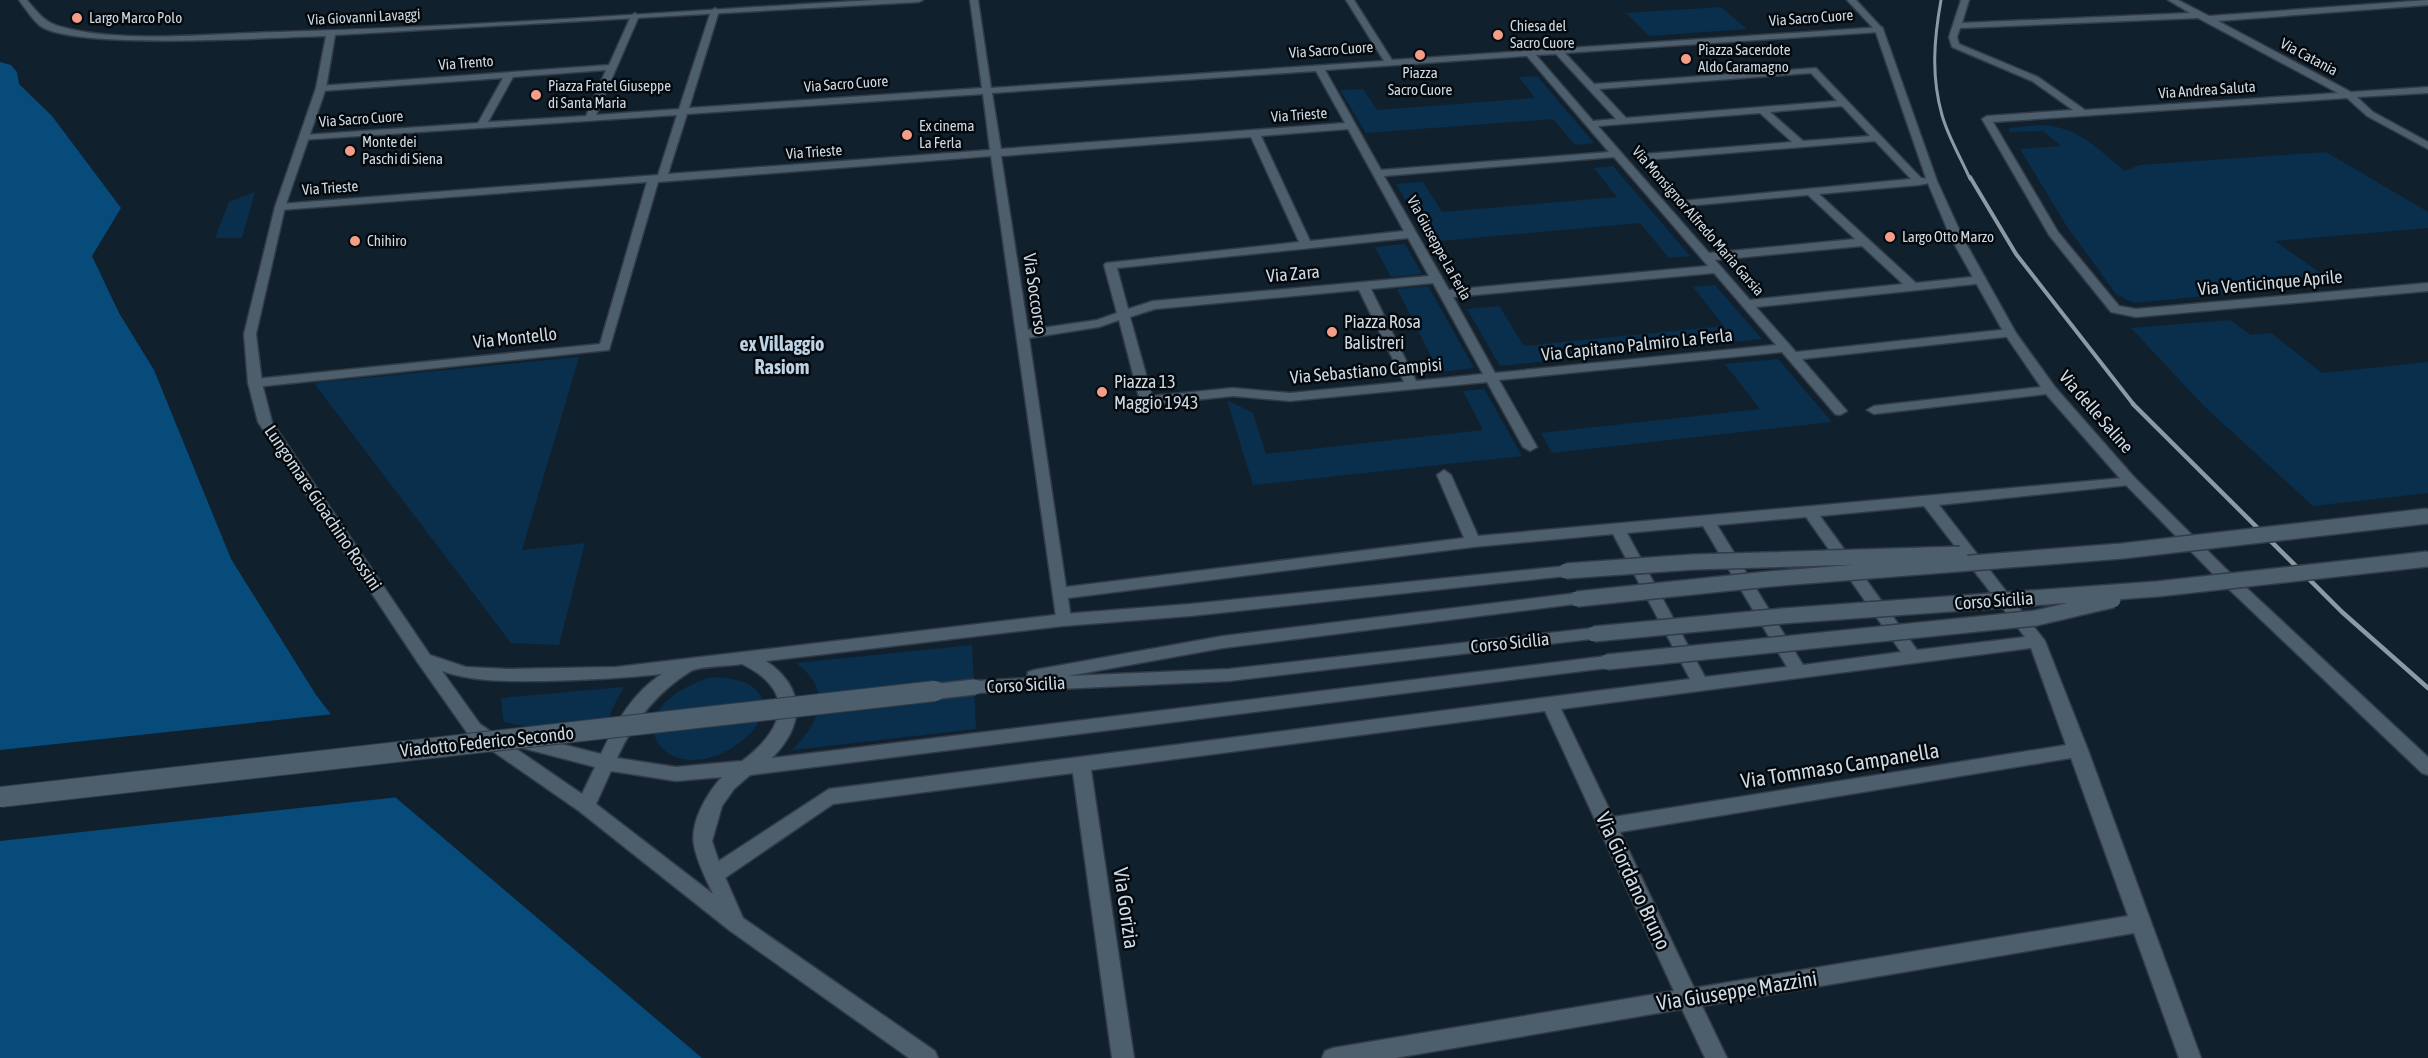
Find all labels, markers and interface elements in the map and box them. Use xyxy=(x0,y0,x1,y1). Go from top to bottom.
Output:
street label: Via Giovanni Lavaggi xyxy=(307,5,421,28)
street label: Via Sacro Cuore xyxy=(1768,6,1854,29)
place label: Largo Marco Polo xyxy=(89,9,182,26)
marker: Largo Marco Polo xyxy=(70,11,84,25)
place label: Chiesa del Sacro Cuore xyxy=(1510,17,1575,51)
marker: Chiesa del Sacro Cuore xyxy=(1491,28,1505,42)
street label: Via Catania xyxy=(2278,34,2341,79)
street label: Via Sacro Cuore xyxy=(1288,38,1374,61)
place label: Piazza Sacerdote Aldo Caramagno xyxy=(1698,41,1791,75)
marker: Piazza Sacro Cuore xyxy=(1413,48,1427,62)
street label: Via Trento xyxy=(438,52,494,73)
marker: Piazza Sacerdote Aldo Caramagno xyxy=(1679,52,1693,66)
place label: Piazza Sacro Cuore xyxy=(1388,64,1453,98)
street label: Via Sacro Cuore xyxy=(803,72,889,95)
place label: Piazza Fratel Giuseppe di Santa Maria xyxy=(548,77,671,111)
street label: Via Andrea Saluta xyxy=(2158,78,2256,101)
marker: Piazza Fratel Giuseppe di Santa Maria xyxy=(529,88,543,102)
street label: Via Trieste xyxy=(1270,104,1328,125)
street label: Via Sacro Cuore xyxy=(318,107,404,130)
place label: Ex cinema La Ferla xyxy=(919,117,974,151)
marker: Ex cinema La Ferla xyxy=(900,128,914,142)
place label: Monte dei Paschi di Siena xyxy=(362,133,443,167)
street label: Via Trieste xyxy=(785,141,843,162)
street label: Via Monsignor Alfredo Maria Garsia xyxy=(1629,143,1768,299)
marker: Monte dei Paschi di Siena xyxy=(343,144,357,158)
street label: Via Trieste xyxy=(301,177,359,198)
street label: Via Giuseppe La Ferla xyxy=(1404,193,1475,303)
place label: Largo Otto Marzo xyxy=(1902,228,1994,245)
marker: Largo Otto Marzo xyxy=(1883,230,1897,244)
place label: Chihiro xyxy=(367,232,407,249)
marker: Chihiro xyxy=(348,234,362,248)
street label: Via Soccorso xyxy=(1019,252,1052,336)
street label: Via Zara xyxy=(1265,261,1321,286)
street label: Via Venticinque Aprile xyxy=(2197,266,2343,299)
place label: Piazza Rosa Balistreri xyxy=(1344,311,1421,353)
street label: Via Montello xyxy=(472,323,558,352)
street label: Via Capitano Palmiro La Ferla xyxy=(1540,324,1734,365)
marker: Piazza Rosa Balistreri xyxy=(1325,325,1339,339)
district label: ex Villaggio Rasiom xyxy=(740,332,824,378)
street label: Via Sebastiano Campisi xyxy=(1289,353,1443,388)
street label: Via delle Saline xyxy=(2055,366,2138,457)
place label: Piazza 13 Maggio 1943 xyxy=(1114,371,1198,413)
marker: Piazza 13 Maggio 1943 xyxy=(1095,385,1109,399)
street label: Lungomare Gioachino Rossini xyxy=(260,421,386,594)
street label: Corso Sicilia xyxy=(1954,587,2034,614)
street label: Corso Sicilia xyxy=(1470,628,1550,657)
street label: Corso Sicilia xyxy=(986,672,1066,697)
street label: Viadotto Federico Secondo xyxy=(399,722,575,761)
street label: Via Tommaso Campanella xyxy=(1739,737,1941,793)
street label: Via Giordano Bruno xyxy=(1592,808,1676,953)
street label: Via Gorizia xyxy=(1109,866,1145,950)
street label: Via Giuseppe Mazzini xyxy=(1655,965,1819,1015)

